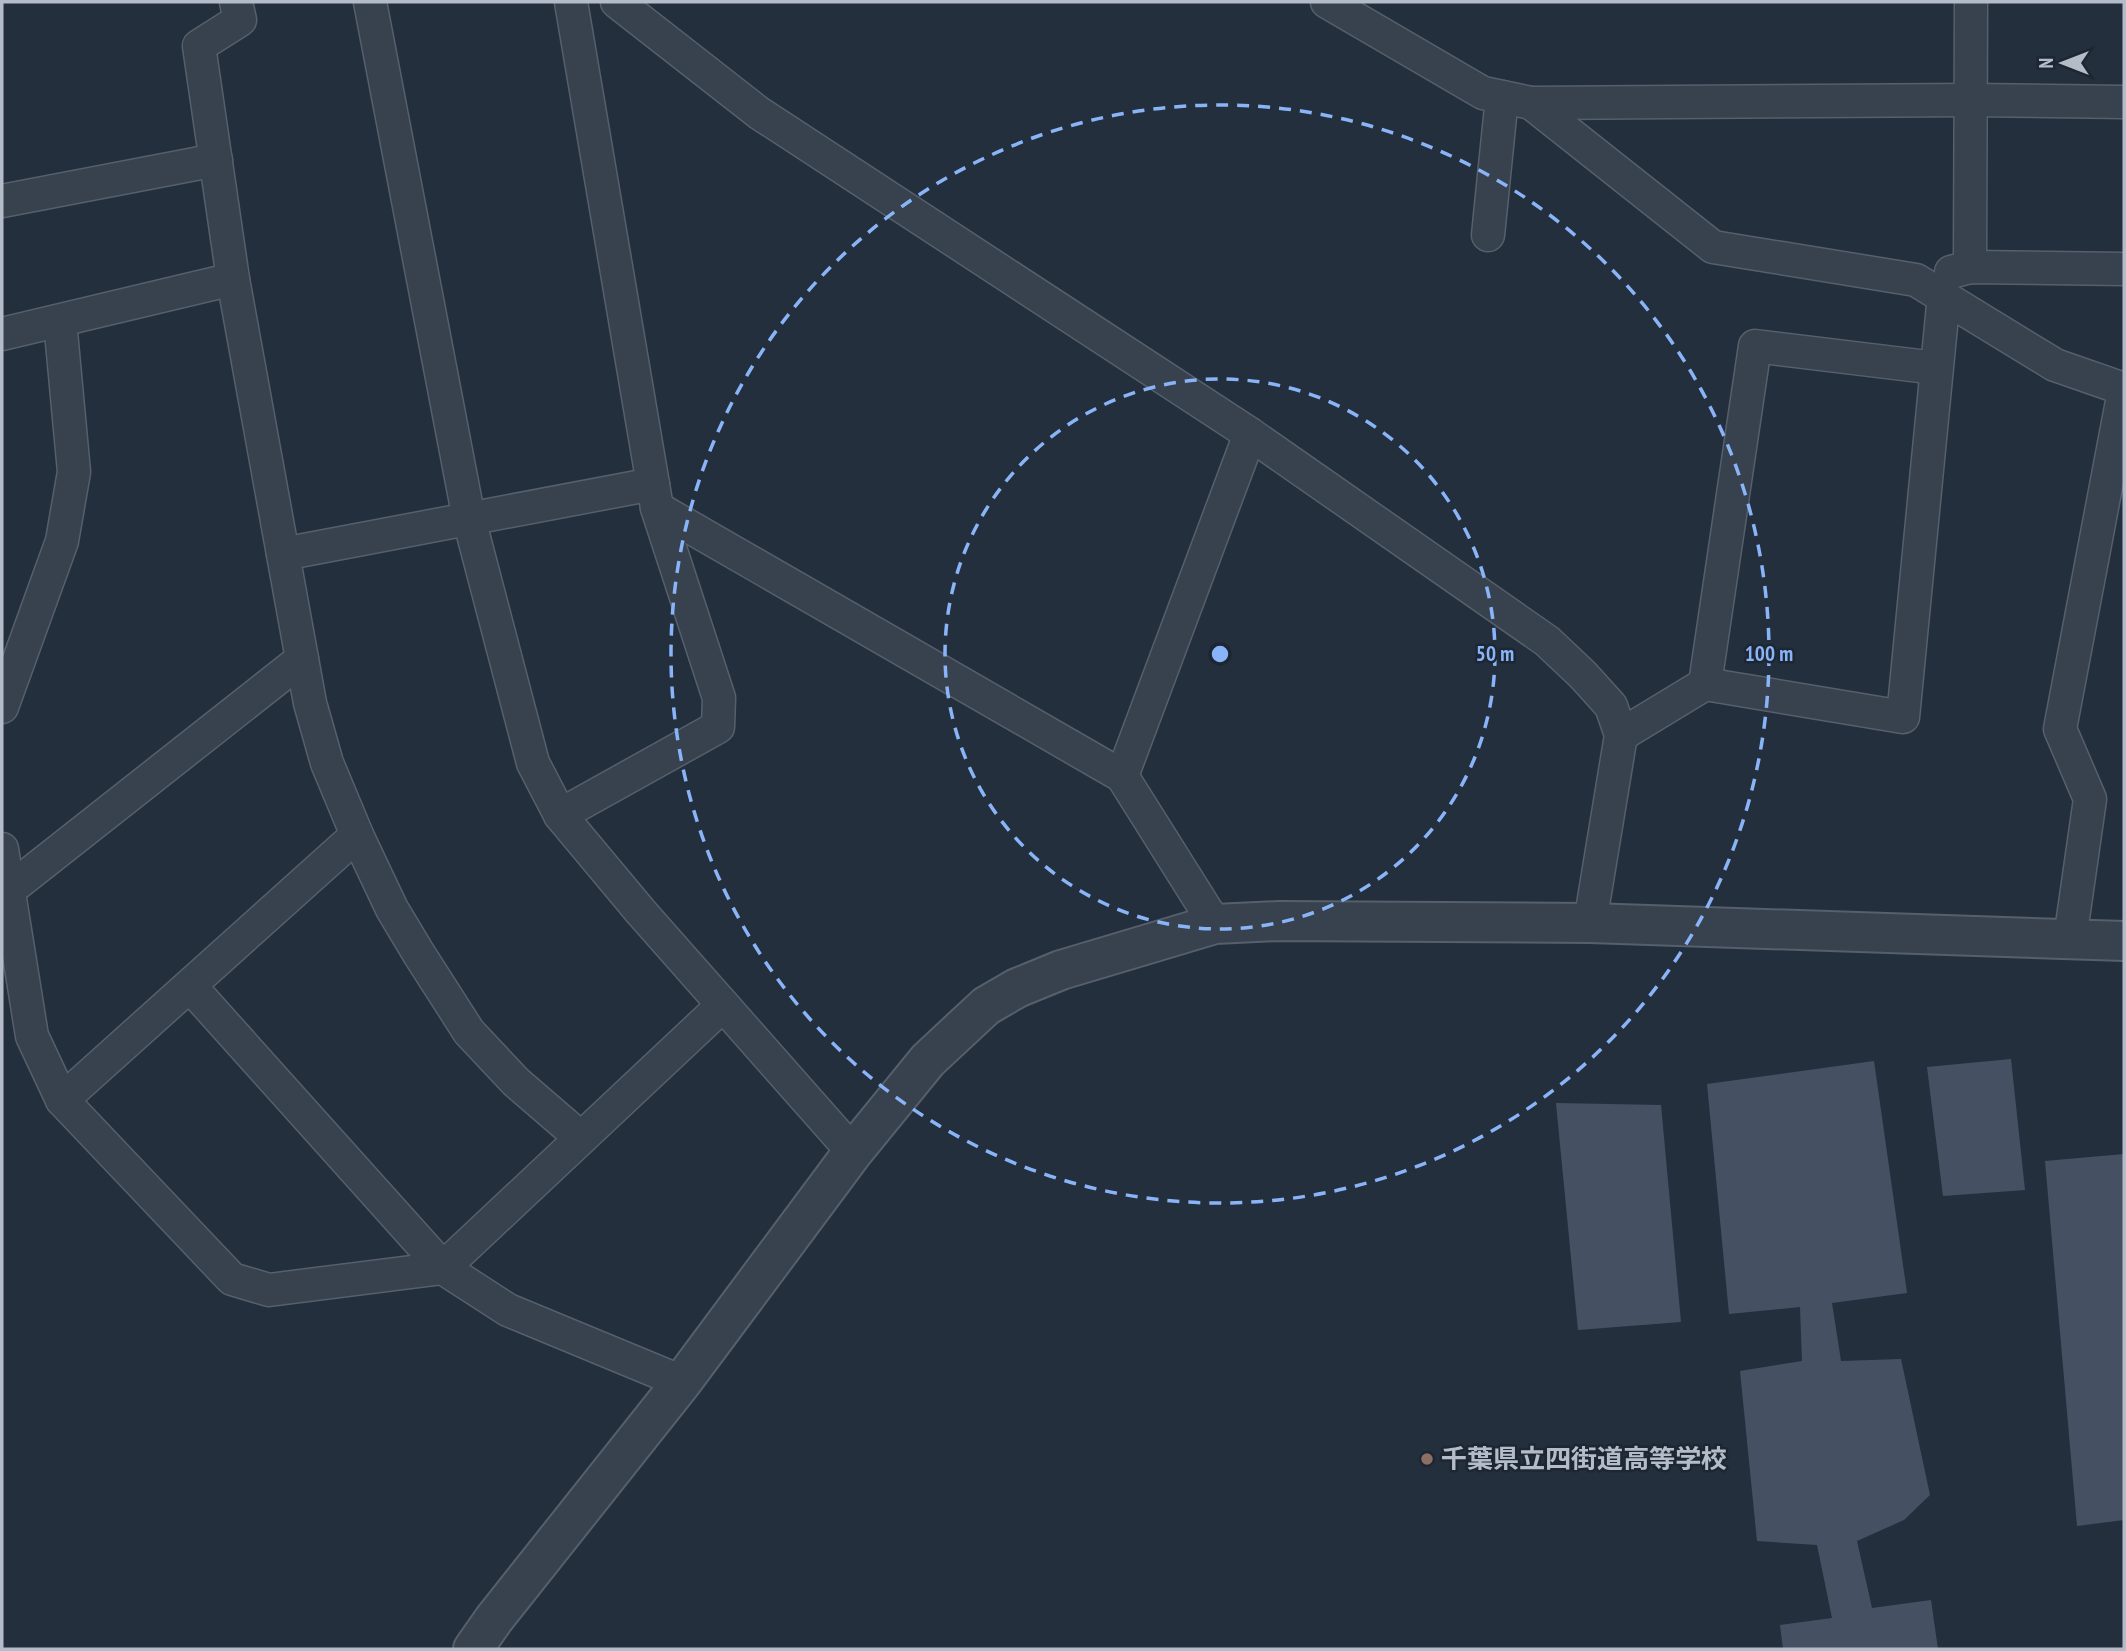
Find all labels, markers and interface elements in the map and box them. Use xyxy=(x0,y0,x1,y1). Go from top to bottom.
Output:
north arrow xyxy=(2028,28,2098,98)
text: N xyxy=(2034,58,2058,68)
text: 50 m xyxy=(1476,640,1514,667)
text: 100 m xyxy=(1745,640,1793,667)
centre of rings xyxy=(1208,642,1232,666)
place label: 千葉県立四街道高等学校 xyxy=(1441,1442,1727,1475)
marker: 千葉県立四街道高等学校 xyxy=(1419,1451,1435,1467)

